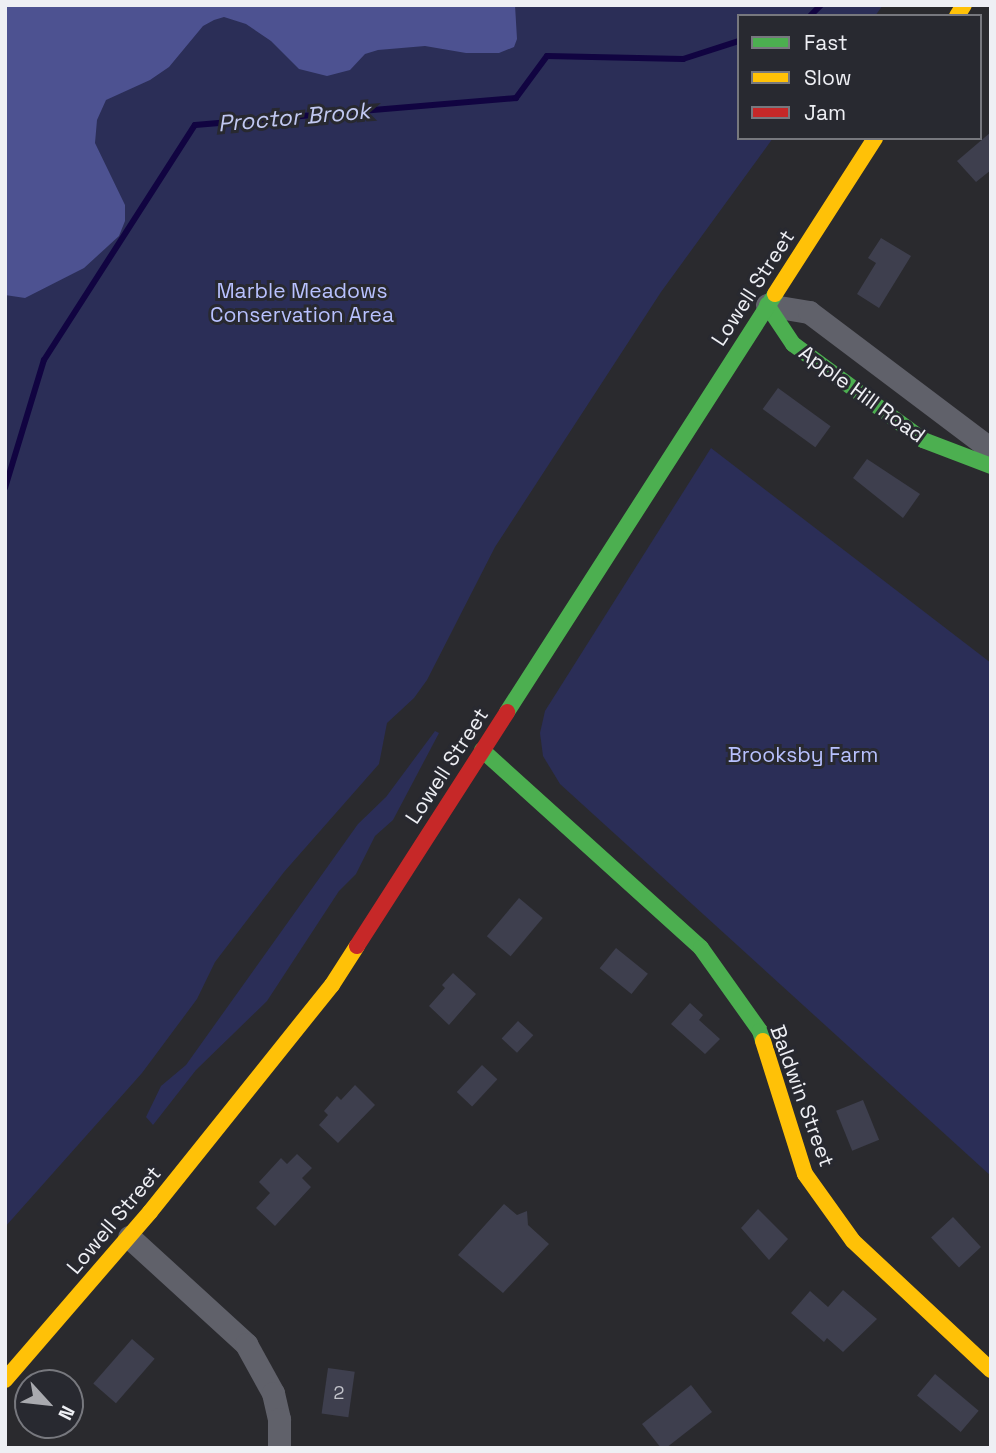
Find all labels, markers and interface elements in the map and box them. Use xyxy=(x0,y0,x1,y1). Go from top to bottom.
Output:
legend xyxy=(737,14,982,140)
text: Fast xyxy=(804,29,848,56)
text: Slow xyxy=(804,64,852,91)
water label: Proctor Brook xyxy=(217,97,371,137)
text: Jam xyxy=(804,99,846,126)
street label: Lowell Street xyxy=(706,225,800,351)
park label: Marble Meadows Conservation Area xyxy=(210,278,394,328)
street label: Apple Hill Road xyxy=(794,340,930,448)
street label: Lowell Street xyxy=(400,703,494,829)
park label: Brooksby Farm xyxy=(728,742,878,768)
street label: Baldwin Street xyxy=(765,1022,839,1170)
street label: Lowell Street xyxy=(62,1161,166,1279)
north arrow xyxy=(14,1369,84,1439)
house number: 2 xyxy=(334,1382,344,1404)
text: N xyxy=(52,1401,80,1424)

